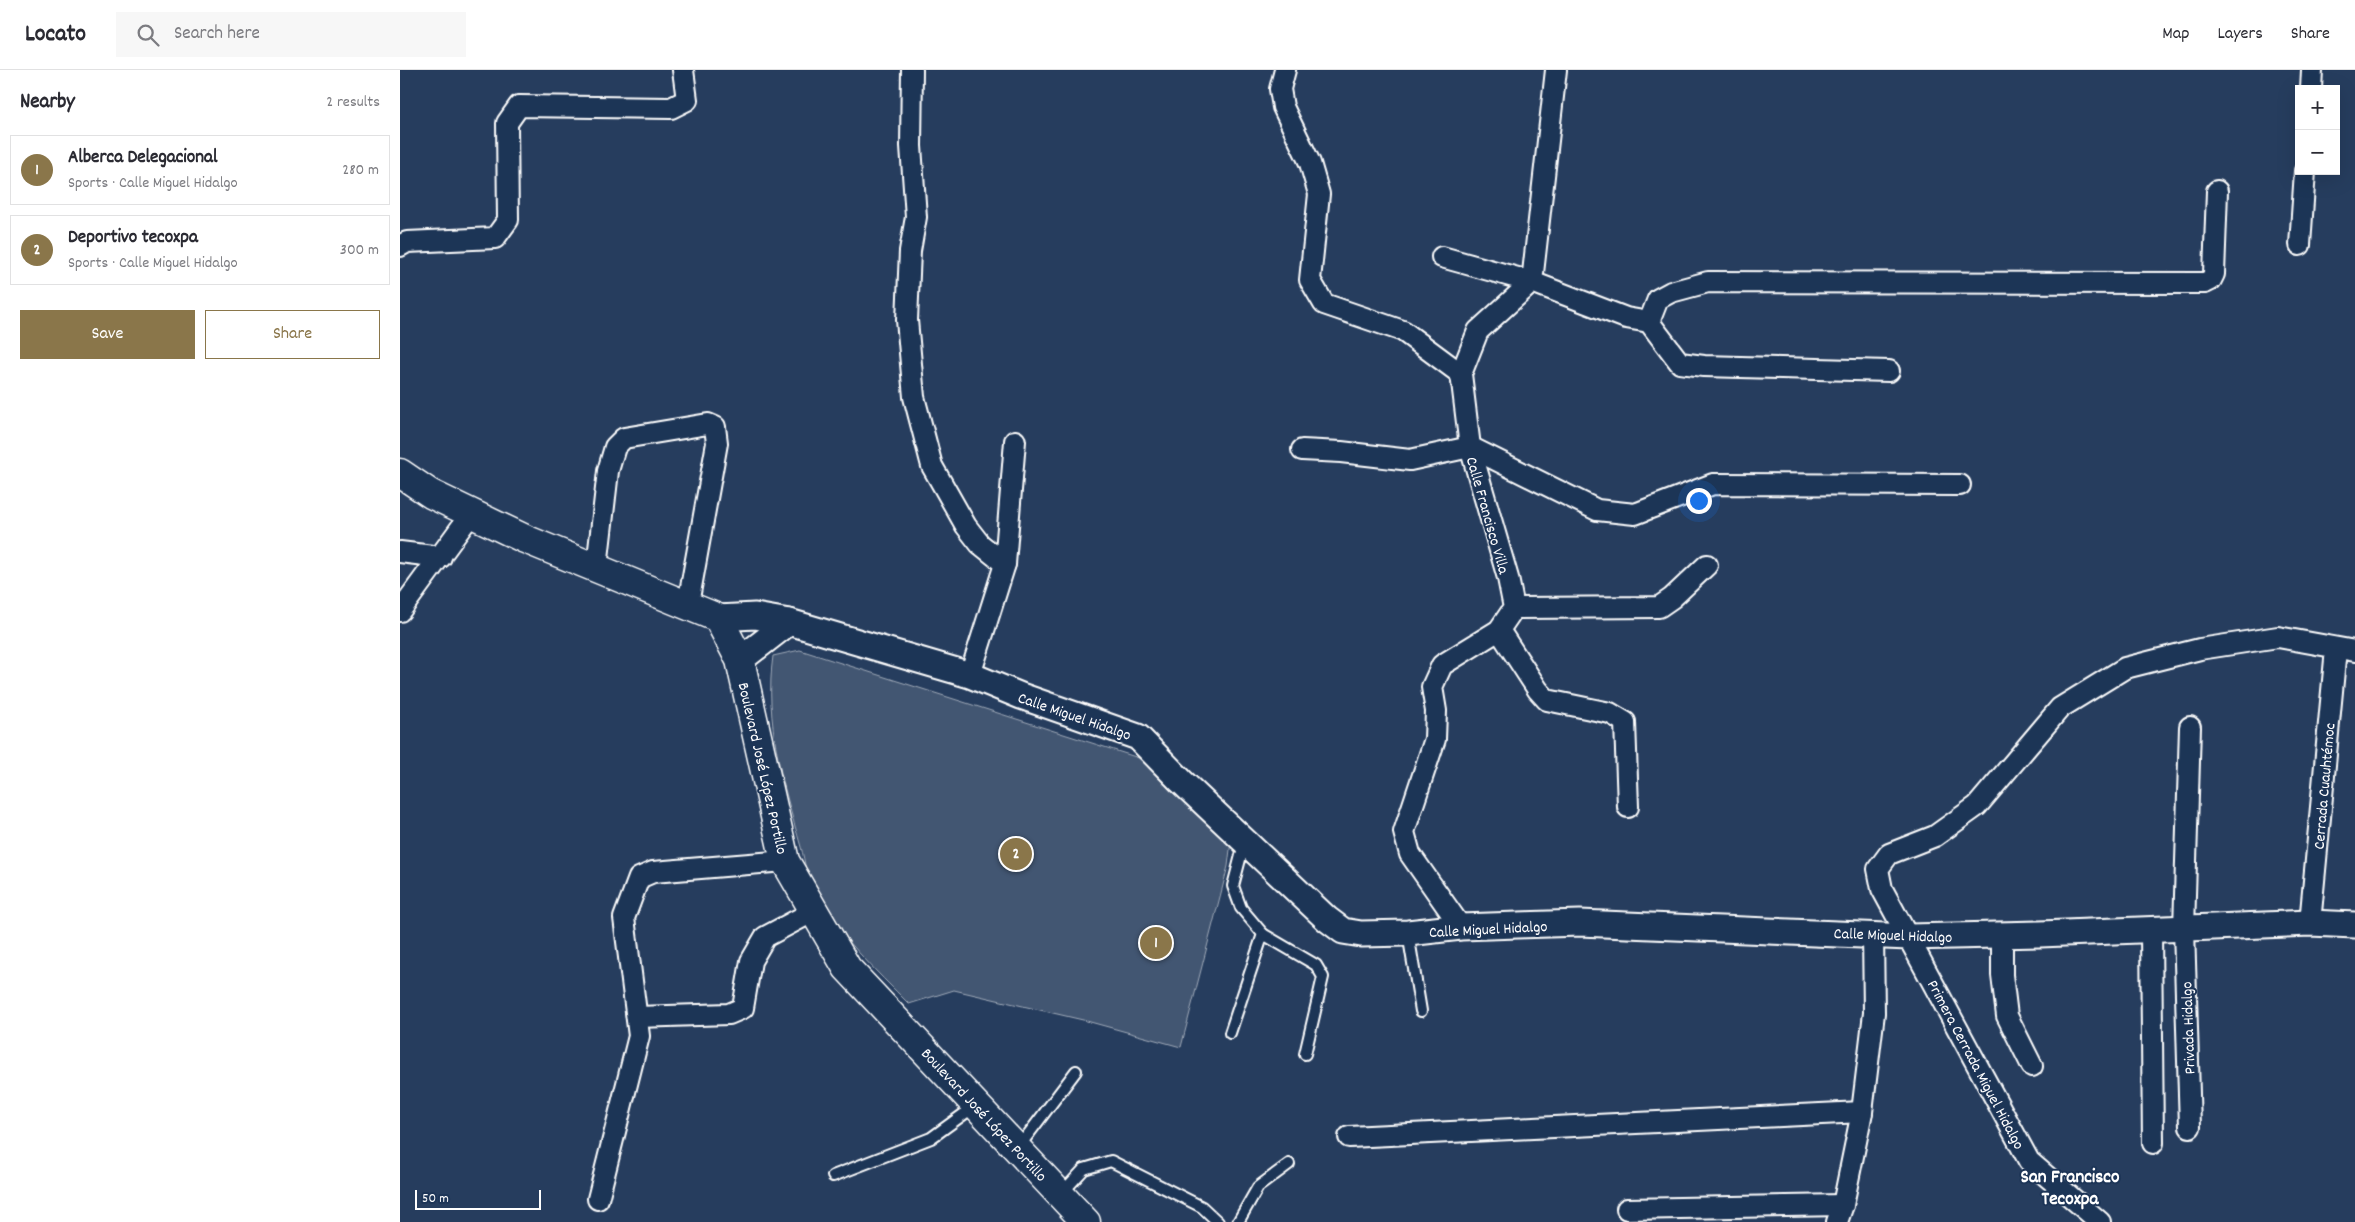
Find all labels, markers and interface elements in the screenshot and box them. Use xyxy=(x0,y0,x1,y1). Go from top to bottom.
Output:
search box xyxy=(116,12,466,57)
text: Locato xyxy=(25,18,86,52)
icon: search xyxy=(134,21,162,49)
text: Search here xyxy=(174,21,260,48)
text: Map xyxy=(2162,22,2189,47)
text: Layers xyxy=(2217,22,2263,47)
text: Share xyxy=(2291,22,2330,47)
map controls xyxy=(2295,85,2340,175)
button: + xyxy=(2295,85,2340,130)
text: Nearby xyxy=(20,88,75,118)
text: 2 results xyxy=(326,91,380,114)
button: − xyxy=(2295,130,2340,175)
text: Alberca Delegacional xyxy=(68,145,218,172)
text: 1 xyxy=(35,159,39,182)
text: 280 m xyxy=(342,159,379,182)
text: Sports · Calle Miguel Hidalgo xyxy=(68,172,238,195)
text: Deportivo tecoxpa xyxy=(68,225,198,252)
text: 2 xyxy=(34,239,41,262)
text: 300 m xyxy=(340,239,379,262)
text: Sports · Calle Miguel Hidalgo xyxy=(68,252,238,275)
button: Save xyxy=(20,310,195,359)
button: Share xyxy=(205,310,380,359)
street label: Calle Francisco Villa xyxy=(1459,454,1514,577)
your location xyxy=(1686,488,1712,514)
street label: Boulevard José López Portillo xyxy=(731,680,793,857)
street label: Calle Miguel Hidalgo xyxy=(1014,687,1134,748)
street label: Cerrada Cuauhtémoc xyxy=(2309,722,2342,850)
pin: 2 xyxy=(1000,835,1032,873)
street label: Calle Miguel Hidalgo xyxy=(1428,916,1548,945)
street label: Calle Miguel Hidalgo xyxy=(1833,923,1953,950)
pin: 1 xyxy=(1140,924,1172,962)
street label: Primera Cerrada Miguel Hidalgo xyxy=(1920,976,2029,1154)
street label: Privada Hidalgo xyxy=(2176,981,2203,1075)
street label: Boulevard José López Portillo xyxy=(915,1044,1051,1188)
district label: San Francisco Tecoxpa xyxy=(2021,1165,2120,1214)
scale bar xyxy=(415,1187,541,1210)
text: 50 m xyxy=(422,1189,449,1209)

